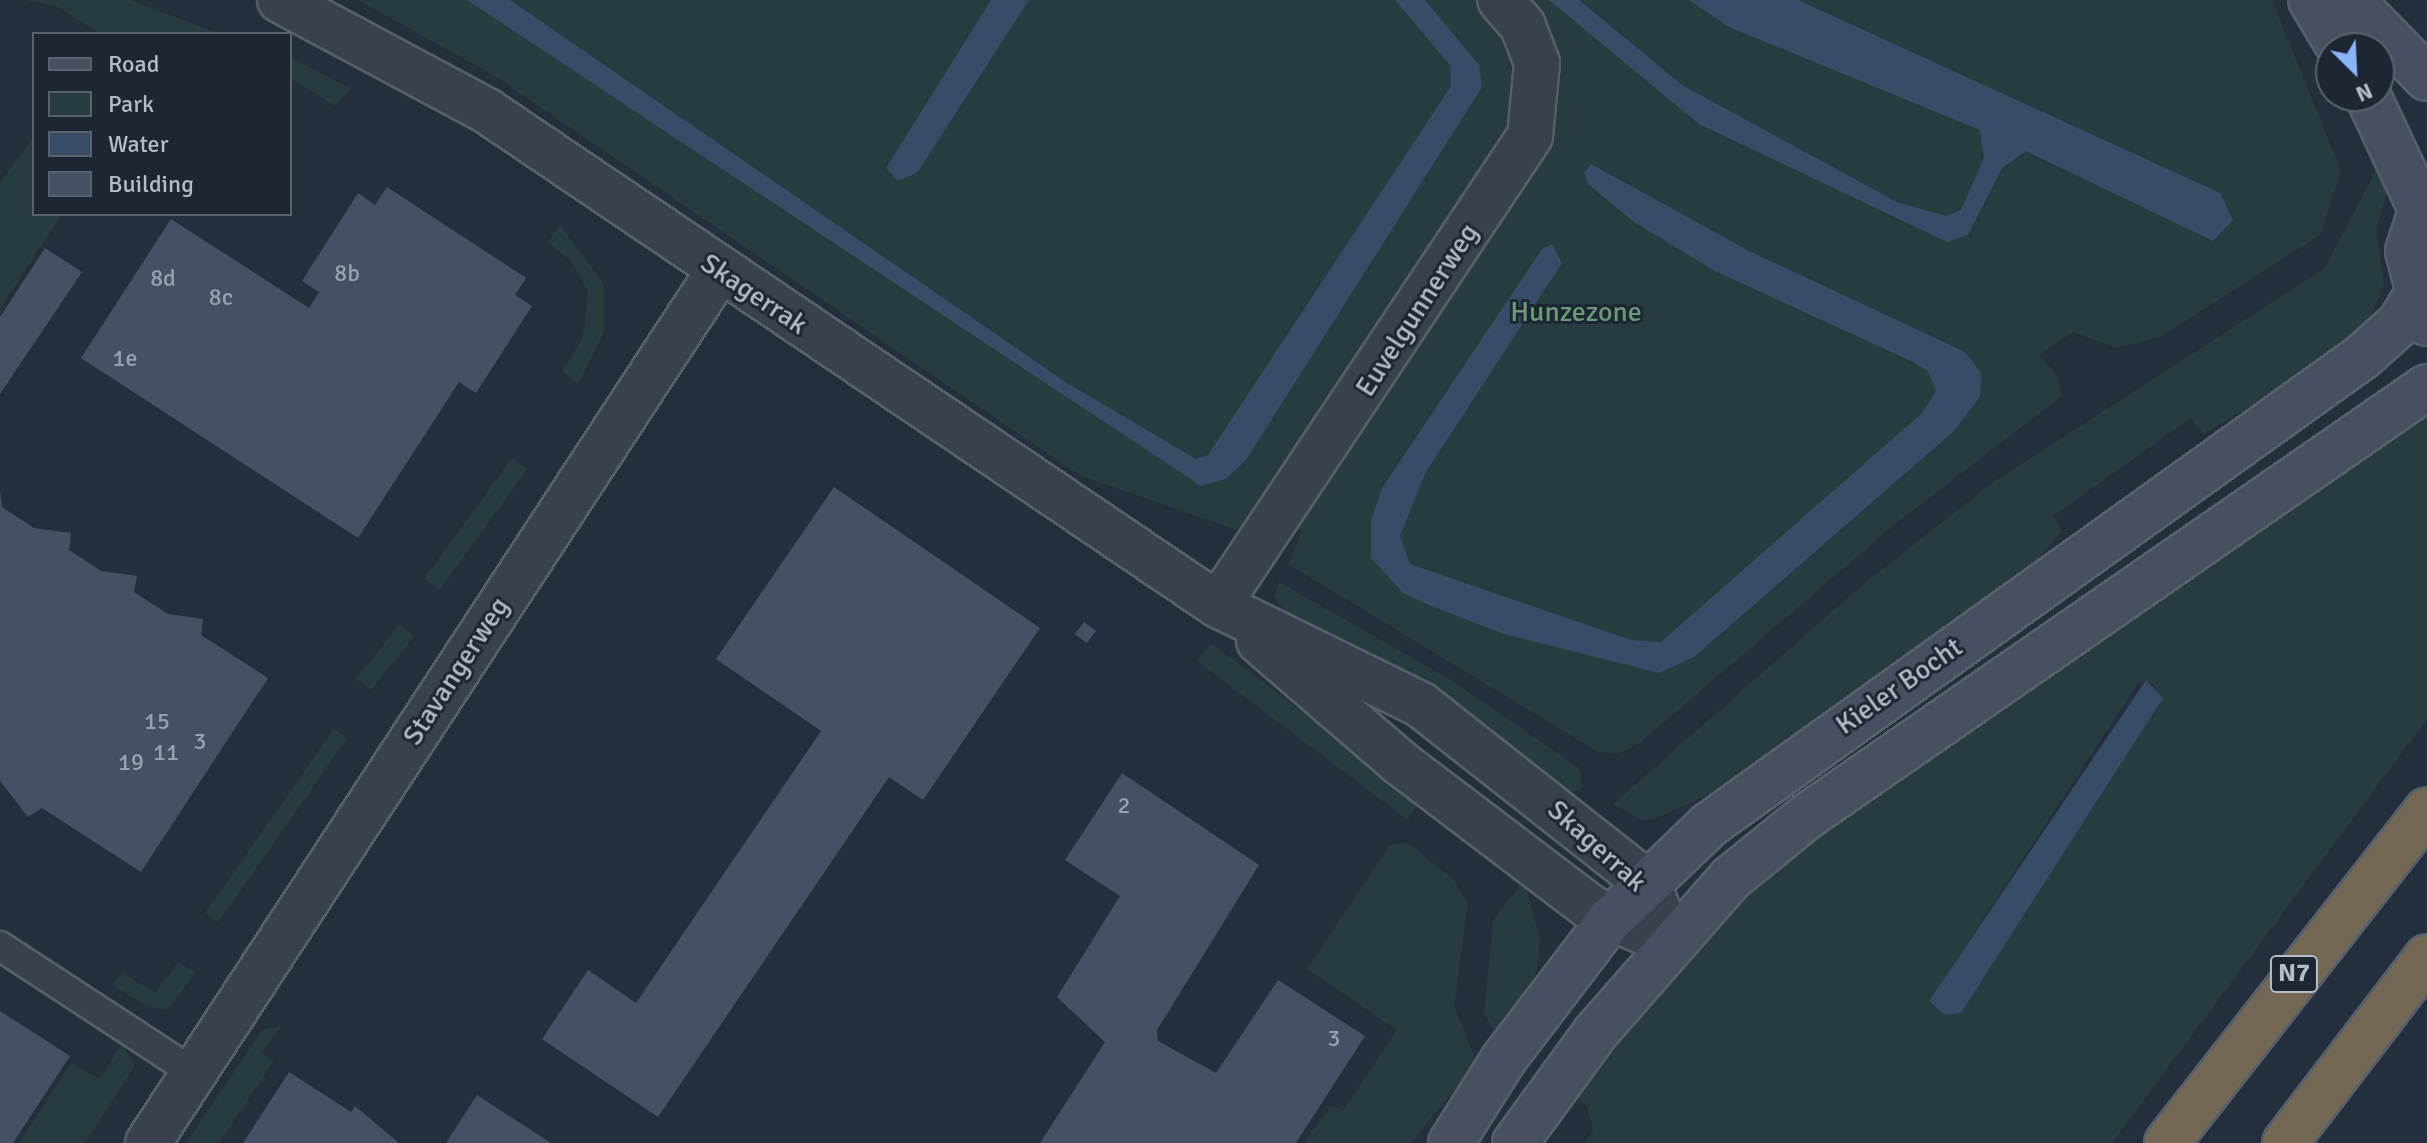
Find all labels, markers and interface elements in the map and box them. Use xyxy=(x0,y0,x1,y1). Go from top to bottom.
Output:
legend xyxy=(32,32,292,216)
north arrow xyxy=(2315,32,2395,112)
text: Road xyxy=(108,49,159,79)
text: N xyxy=(2352,77,2377,108)
text: Park xyxy=(108,89,154,119)
text: Water xyxy=(108,129,168,159)
text: Building xyxy=(108,169,194,199)
street label: Euvelgunnerweg xyxy=(1349,217,1485,403)
street label: Skagerrak xyxy=(694,246,814,342)
house number: 8b xyxy=(334,260,360,288)
house number: 8d xyxy=(150,265,176,293)
house number: 8c xyxy=(209,284,233,312)
park label: Hunzezone xyxy=(1510,295,1642,329)
house number: 1e xyxy=(113,345,137,373)
street label: Stavangerweg xyxy=(396,591,516,751)
street label: Kieler Bocht xyxy=(1829,630,1969,742)
house number: 15 xyxy=(144,708,170,736)
house number: 3 xyxy=(194,728,206,756)
house number: 11 xyxy=(153,739,179,767)
house number: 19 xyxy=(118,749,144,777)
house number: 2 xyxy=(1118,792,1130,820)
street label: Skagerrak xyxy=(1541,793,1653,899)
road number: N7 xyxy=(2268,952,2320,996)
house number: 3 xyxy=(1328,1025,1340,1053)

